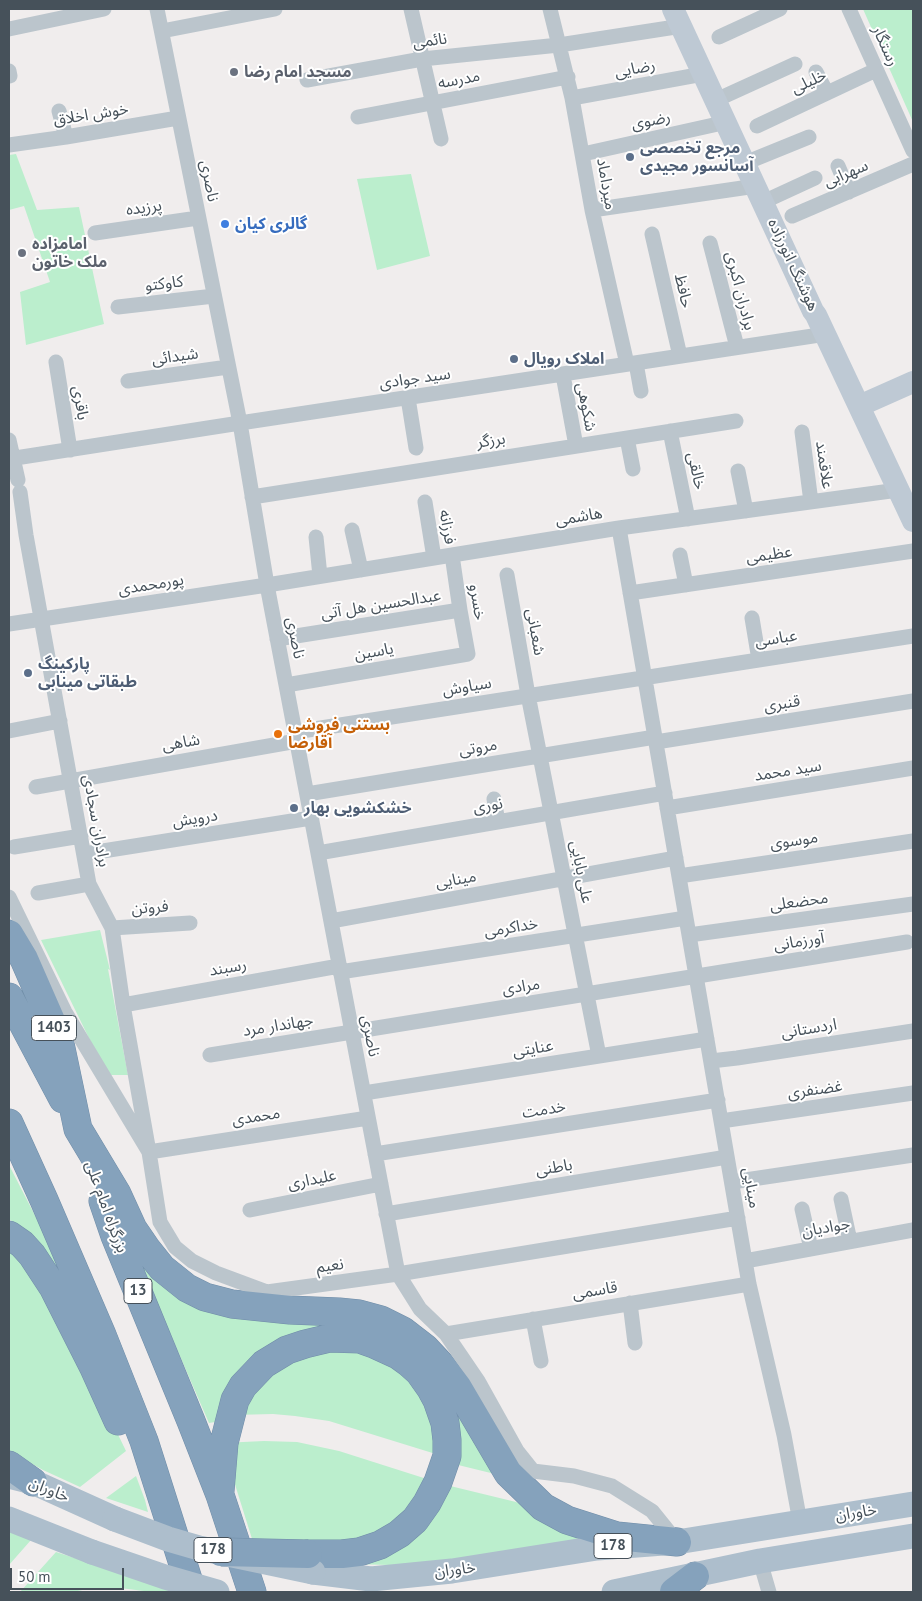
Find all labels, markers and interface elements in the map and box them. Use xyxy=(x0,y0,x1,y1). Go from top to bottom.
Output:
street label: رستگار xyxy=(868,23,902,69)
street label: نائمی xyxy=(412,29,448,53)
street label: رضایی xyxy=(613,56,657,82)
place label: مسجد امام رضا xyxy=(244,62,352,82)
marker: مسجد امام رضا xyxy=(228,66,240,78)
street label: خلیلی xyxy=(788,66,830,98)
street label: مدرسه xyxy=(436,67,482,93)
street label: خوش اخلاق xyxy=(52,100,130,130)
street label: رضوی xyxy=(630,107,672,135)
place label: مرجع تخصصی آسانسور مجیدی xyxy=(640,138,754,176)
marker: مرجع تخصصی آسانسور مجیدی xyxy=(624,151,636,163)
street label: سهرابی xyxy=(821,156,871,192)
street label: میرداماد xyxy=(592,157,620,211)
street label: ناصری xyxy=(196,159,222,203)
street label: پرزیده xyxy=(125,196,163,220)
place label: گالری کیان xyxy=(235,214,307,234)
street label: هوشنگ انورزاده xyxy=(763,216,823,314)
marker: گالری کیان xyxy=(219,218,231,230)
place label: امامزاده ملک خاتون xyxy=(32,234,107,272)
marker: امامزاده ملک خاتون xyxy=(16,247,28,259)
street label: برادران اکبری xyxy=(721,250,759,332)
street label: کاوکتو xyxy=(144,272,184,296)
street label: حافظ xyxy=(670,272,696,310)
street label: شیدائی xyxy=(150,344,200,370)
place label: املاک رویال xyxy=(524,349,604,369)
marker: املاک رویال xyxy=(508,353,520,365)
street label: سید جوادی xyxy=(378,364,452,394)
street label: شکوهی xyxy=(572,381,600,433)
street label: باقری xyxy=(68,384,92,422)
street label: برزگر xyxy=(475,429,507,453)
street label: علاقمند xyxy=(811,440,837,490)
street label: خالقی xyxy=(683,450,709,492)
street label: هاشمی xyxy=(554,504,604,530)
street label: فرزانه xyxy=(435,508,459,546)
street label: عظیمی xyxy=(745,542,793,568)
street label: پورمحمدی xyxy=(117,570,185,600)
street label: خسرو xyxy=(465,582,489,622)
street label: عبدالحسین هل آتی xyxy=(320,586,442,624)
street label: شعبانی xyxy=(521,607,549,657)
street label: ناصری xyxy=(282,616,308,660)
street label: عباسی xyxy=(754,626,798,652)
street label: یاسین xyxy=(353,639,395,665)
place label: پارکینگ طبقاتی مینابی xyxy=(38,654,137,692)
marker: پارکینگ طبقاتی مینابی xyxy=(22,667,34,679)
street label: سیاوش xyxy=(441,674,493,700)
street label: قنبری xyxy=(762,692,802,716)
place label: بستنی فروشی آقارضا xyxy=(288,715,390,753)
marker: بستنی فروشی آقارضا xyxy=(272,728,284,740)
street label: شاهی xyxy=(161,730,201,756)
street label: مروتی xyxy=(458,736,498,760)
street label: سید محمد xyxy=(753,756,823,786)
street label: برادران سجادی xyxy=(78,773,114,869)
street label: نوری xyxy=(472,794,504,818)
place label: خشکشویی بهار xyxy=(304,798,412,818)
marker: خشکشویی بهار xyxy=(288,802,300,814)
street label: درویش xyxy=(171,806,219,832)
street label: موسوی xyxy=(769,828,819,854)
street label: علی بابایی xyxy=(566,839,596,905)
street label: مینایی xyxy=(434,867,478,893)
street label: محضعلی xyxy=(769,888,829,916)
street label: فروتن xyxy=(131,897,169,919)
street label: خداکرمی xyxy=(483,914,539,942)
street label: آورزمانی xyxy=(772,929,826,955)
street label: رسبند xyxy=(208,955,248,981)
street label: مرادی xyxy=(501,975,541,999)
street label: جهاندار مرد xyxy=(242,1011,314,1041)
street label: ناصری xyxy=(357,1014,383,1058)
street label: اردستانی xyxy=(780,1015,838,1043)
road number: 1403 xyxy=(32,1016,76,1040)
street label: عنایتی xyxy=(511,1036,555,1062)
street label: غضنفری xyxy=(786,1077,844,1103)
street label: خدمت xyxy=(521,1097,567,1123)
street label: محمدی xyxy=(231,1104,281,1130)
street label: باطنی xyxy=(534,1156,574,1180)
street label: بزرگراه امام علی xyxy=(80,1158,132,1256)
street label: علیداری xyxy=(286,1166,338,1194)
street label: مینایی xyxy=(738,1166,764,1210)
street label: جوادیان xyxy=(800,1214,852,1242)
street label: نعیم xyxy=(315,1255,345,1277)
road number: 13 xyxy=(124,1278,152,1304)
street label: قاسمی xyxy=(571,1278,619,1304)
street label: خاوران xyxy=(26,1473,72,1507)
street label: خاوران xyxy=(834,1500,878,1526)
road number: 178 xyxy=(594,1534,632,1558)
road number: 178 xyxy=(194,1538,232,1562)
scale bar xyxy=(12,1558,126,1590)
street label: خاوران xyxy=(433,1558,477,1582)
text: 50 m xyxy=(18,1567,51,1586)

